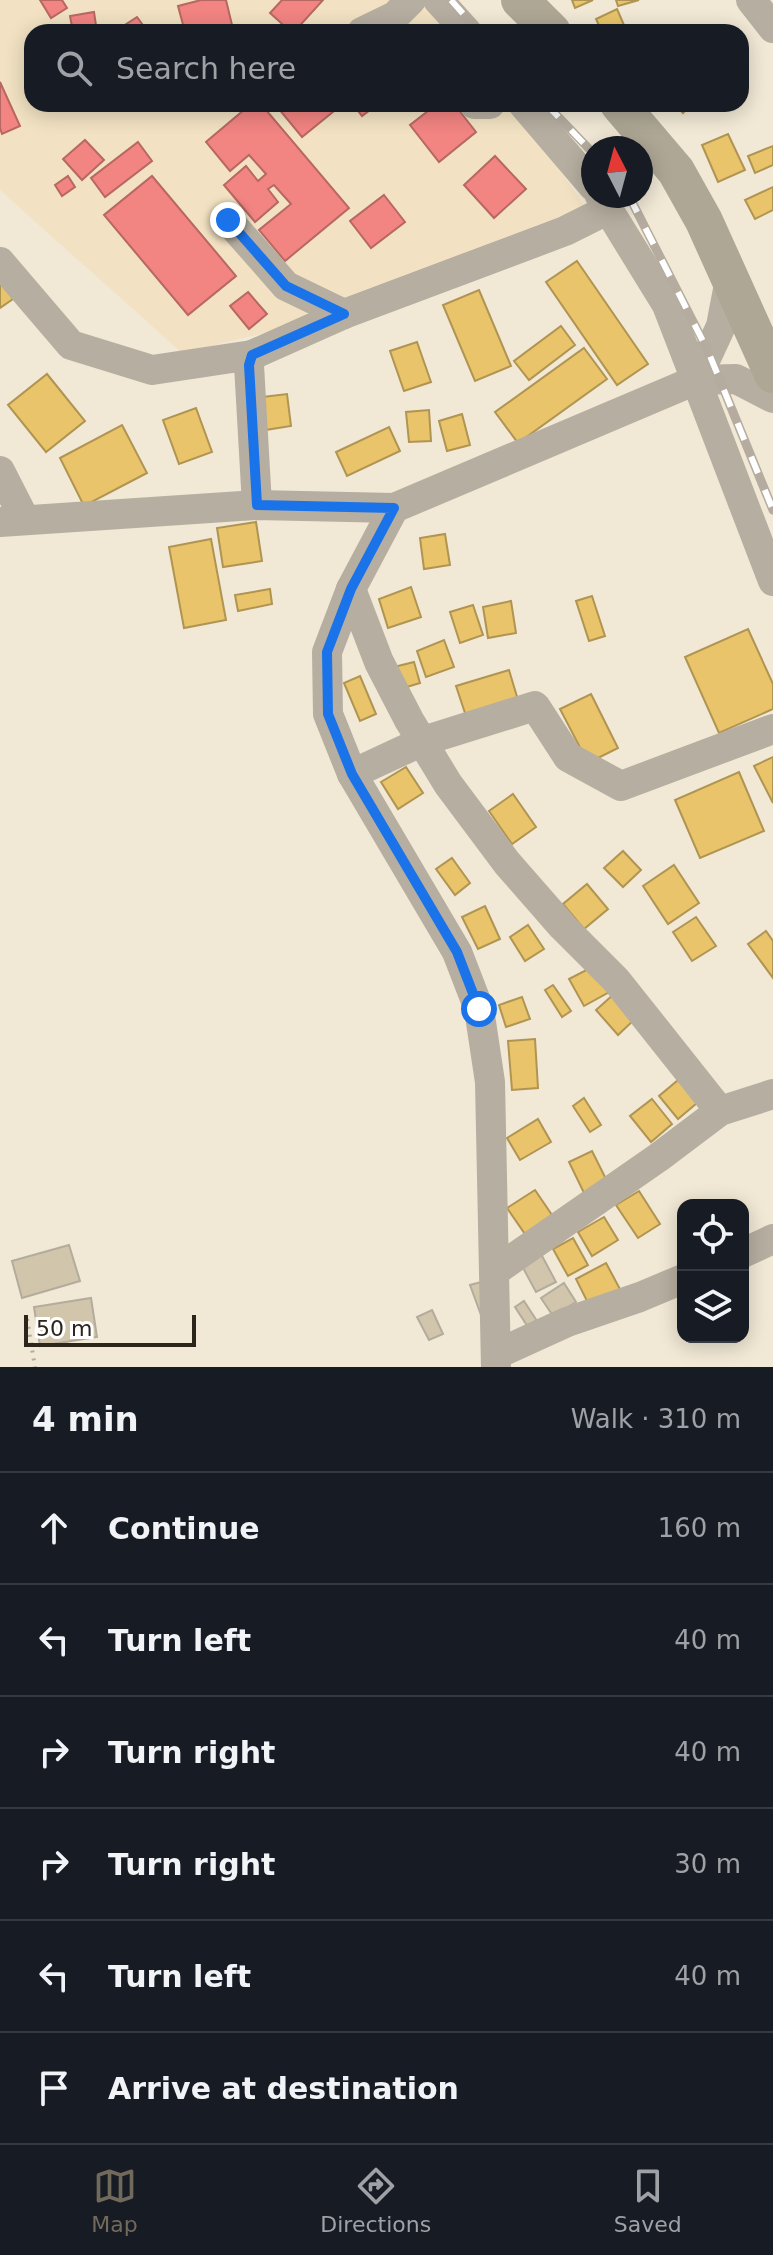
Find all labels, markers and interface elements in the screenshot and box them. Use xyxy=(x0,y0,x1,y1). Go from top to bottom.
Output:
search box xyxy=(24,24,749,112)
icon: search xyxy=(52,46,96,90)
text: Search here xyxy=(116,51,296,86)
north arrow xyxy=(581,136,653,208)
route end xyxy=(210,202,246,238)
route start xyxy=(461,991,497,1027)
map controls xyxy=(677,1199,749,1343)
button: locate xyxy=(677,1199,749,1271)
button: layers xyxy=(677,1271,749,1343)
scale bar xyxy=(24,1311,196,1347)
text: 50 m xyxy=(36,1316,92,1341)
text: 4 min xyxy=(32,1399,139,1439)
text: Walk · 310 m xyxy=(571,1404,741,1434)
icon: ahead xyxy=(32,1506,76,1550)
text: Continue xyxy=(108,1511,260,1546)
text: 160 m xyxy=(658,1513,741,1543)
icon: left xyxy=(32,1618,76,1662)
text: Turn left xyxy=(108,1623,251,1658)
text: 40 m xyxy=(674,1625,741,1655)
icon: right xyxy=(32,1730,76,1774)
text: Turn right xyxy=(108,1735,275,1770)
text: 40 m xyxy=(674,1737,741,1767)
icon: right xyxy=(32,1842,76,1886)
text: Turn right xyxy=(108,1847,275,1882)
text: 30 m xyxy=(674,1849,741,1879)
icon: left xyxy=(32,1954,76,1998)
text: Turn left xyxy=(108,1959,251,1994)
text: 40 m xyxy=(674,1961,741,1991)
icon: arrive xyxy=(32,2066,76,2110)
text: Arrive at destination xyxy=(108,2071,459,2106)
tab: Map xyxy=(91,2164,138,2237)
tab: Directions xyxy=(320,2164,431,2237)
tab: Saved xyxy=(614,2164,682,2237)

